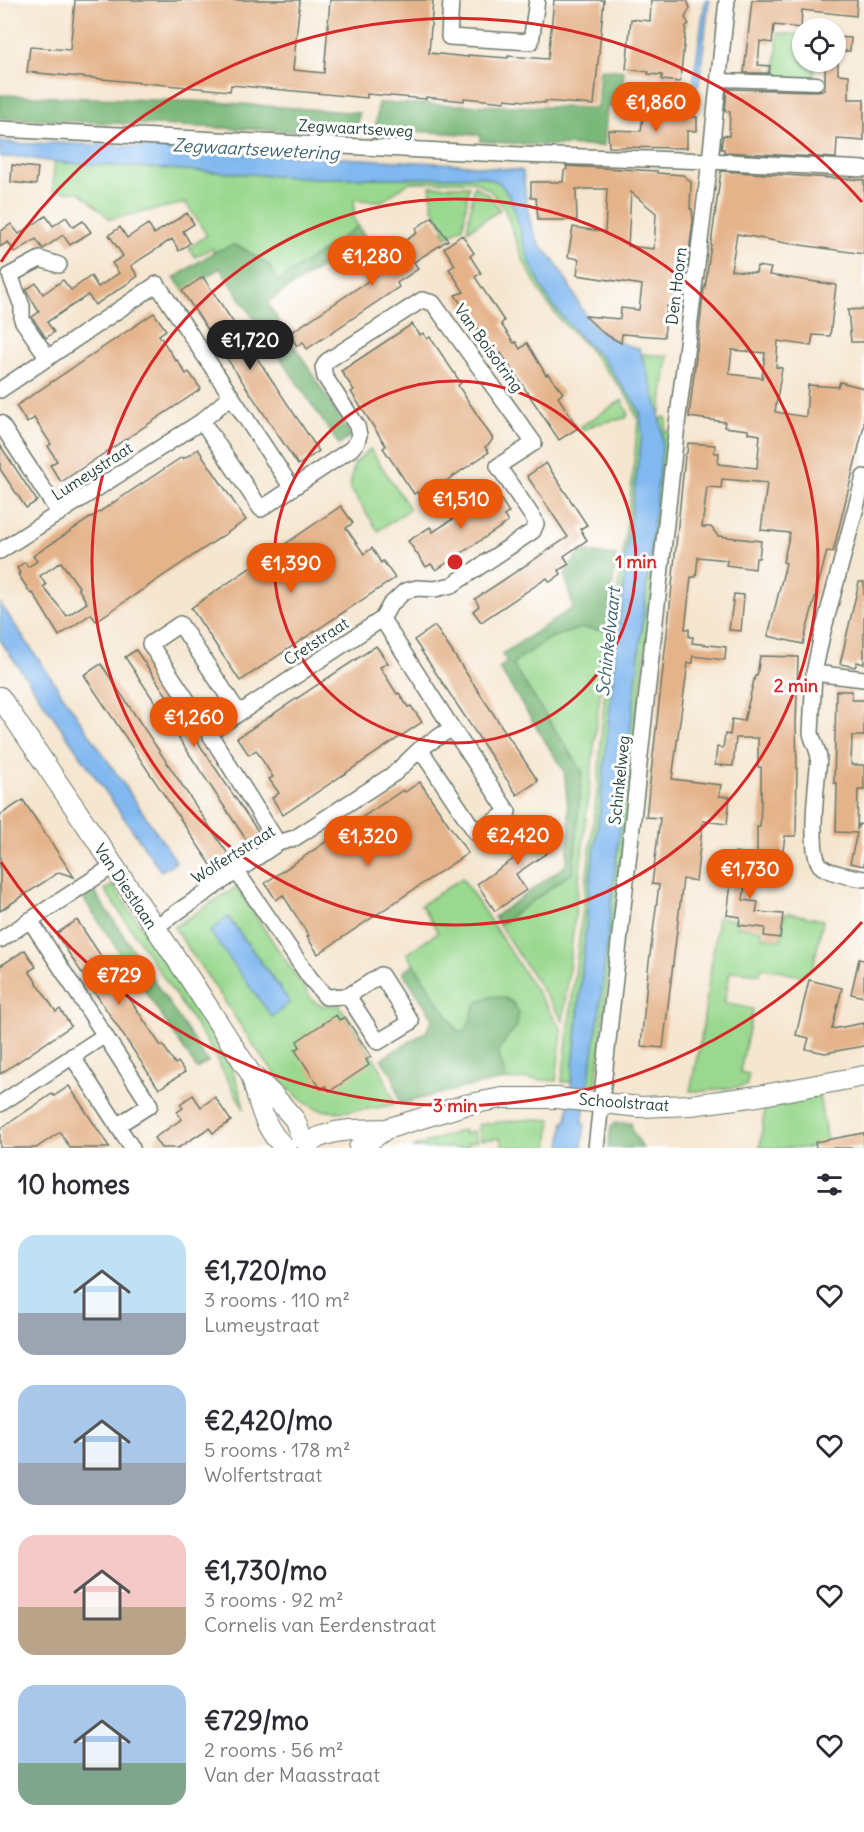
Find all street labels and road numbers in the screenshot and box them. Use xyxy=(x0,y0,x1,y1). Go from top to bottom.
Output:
street label: Zegwaartseweg xyxy=(298,115,414,141)
street label: Den Hoorn xyxy=(661,246,691,326)
street label: Van Boisotring xyxy=(450,300,528,396)
street label: Lumeystraat xyxy=(48,437,137,505)
street label: Cretstraat xyxy=(280,612,353,669)
street label: Schinkelweg xyxy=(604,734,634,826)
street label: Wolfertstraat xyxy=(188,820,279,888)
street label: Van Diestlaan xyxy=(90,839,162,933)
street label: Schoolstraat xyxy=(578,1089,670,1115)

